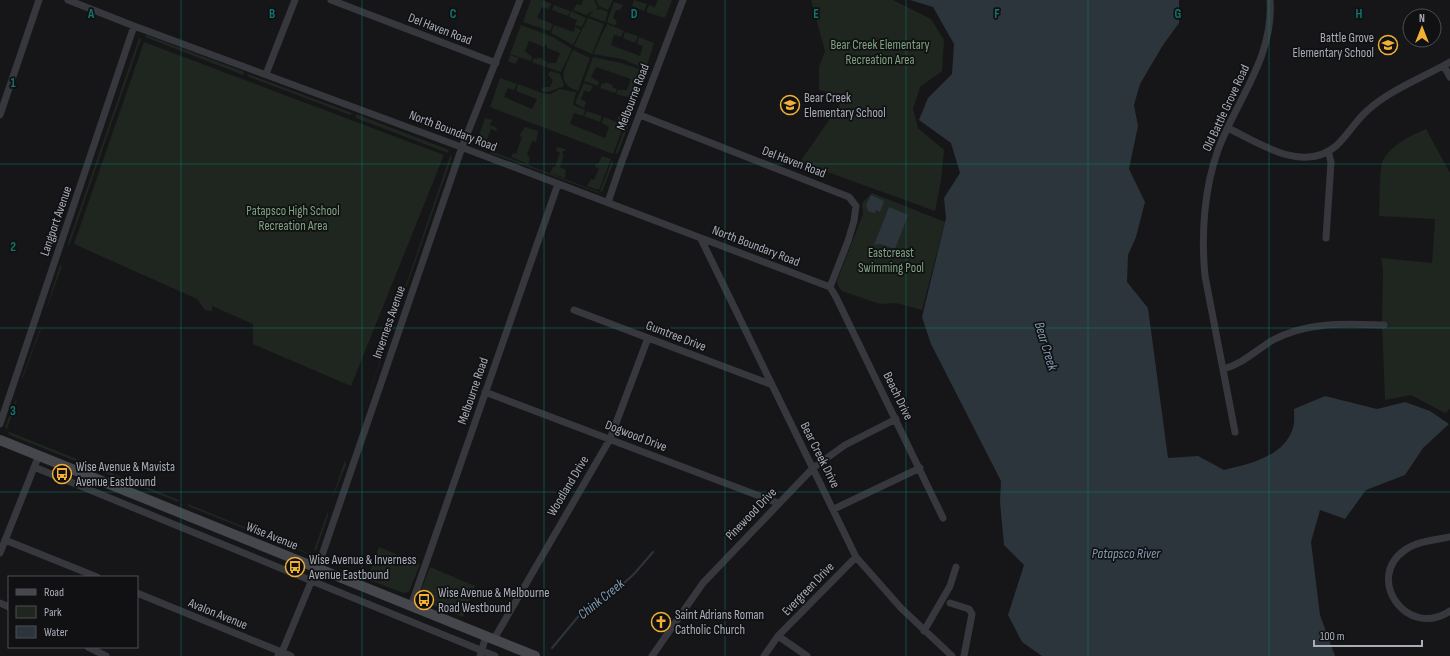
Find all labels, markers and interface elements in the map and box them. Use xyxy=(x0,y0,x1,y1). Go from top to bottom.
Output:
text: A xyxy=(87,6,95,22)
text: B xyxy=(269,6,275,22)
text: C xyxy=(450,6,457,22)
text: D xyxy=(631,6,638,22)
text: E xyxy=(813,6,819,22)
text: F xyxy=(994,6,1000,22)
text: G xyxy=(1175,6,1182,22)
text: H xyxy=(1356,6,1363,22)
north arrow xyxy=(1402,8,1442,48)
street label: Del Haven Road xyxy=(406,10,474,48)
text: N xyxy=(1419,12,1425,25)
place label: Battle Grove Elementary School xyxy=(1292,30,1374,61)
school or university icon: Battle Grove Elementary School xyxy=(1377,34,1399,56)
park label: Bear Creek Elementary Recreation Area xyxy=(830,37,930,68)
street label: Melbourne Road xyxy=(613,62,653,132)
street label: Old Battle Grove Road xyxy=(1199,62,1253,154)
text: 1 xyxy=(10,75,16,91)
place label: Bear Creek Elementary School xyxy=(804,90,886,121)
school or university icon: Bear Creek Elementary School xyxy=(779,94,801,116)
street label: North Boundary Road xyxy=(407,107,499,155)
street label: Del Haven Road xyxy=(760,143,828,181)
street label: Langport Avenue xyxy=(37,184,75,258)
park label: Patapsco High School Recreation Area xyxy=(246,203,340,234)
street label: North Boundary Road xyxy=(710,222,802,270)
text: 2 xyxy=(10,239,16,255)
park label: Eastcreast Swimming Pool xyxy=(858,245,924,276)
street label: Inverness Avenue xyxy=(369,284,409,360)
street label: Gumtree Drive xyxy=(644,317,708,355)
water label: Bear Creek xyxy=(1031,320,1062,373)
street label: Melbourne Road xyxy=(454,355,492,427)
street label: Beach Drive xyxy=(880,369,916,423)
text: 3 xyxy=(10,403,16,419)
street label: Dogwood Drive xyxy=(603,417,669,455)
street label: Bear Creek Drive xyxy=(797,419,843,491)
street label: Woodland Drive xyxy=(544,453,592,519)
place label: Wise Avenue & Mavista Avenue Eastbound xyxy=(75,459,175,490)
bus stop icon: Wise Avenue & Mavista Avenue Eastbound xyxy=(51,463,73,485)
street label: Pinewood Drive xyxy=(722,484,780,544)
street label: Wise Avenue xyxy=(244,518,300,554)
water label: Patapsco River xyxy=(1092,545,1161,562)
place label: Wise Avenue & Inverness Avenue Eastbound xyxy=(308,552,417,583)
bus stop icon: Wise Avenue & Inverness Avenue Eastbound xyxy=(284,556,306,578)
street label: Evergreen Drive xyxy=(778,559,838,619)
water label: Chink Creek xyxy=(574,575,628,623)
legend xyxy=(8,576,138,648)
text: Road xyxy=(44,585,64,600)
place label: Wise Avenue & Melbourne Road Westbound xyxy=(438,585,549,616)
bus stop icon: Wise Avenue & Melbourne Road Westbound xyxy=(413,589,435,611)
street label: Avalon Avenue xyxy=(185,595,250,633)
text: Park xyxy=(44,605,62,620)
place label: Saint Adrians Roman Catholic Church xyxy=(675,607,764,638)
church icon: Saint Adrians Roman Catholic Church xyxy=(650,611,672,633)
scale bar xyxy=(1314,622,1422,648)
text: Water xyxy=(44,625,68,640)
text: 100 m xyxy=(1320,629,1345,644)

